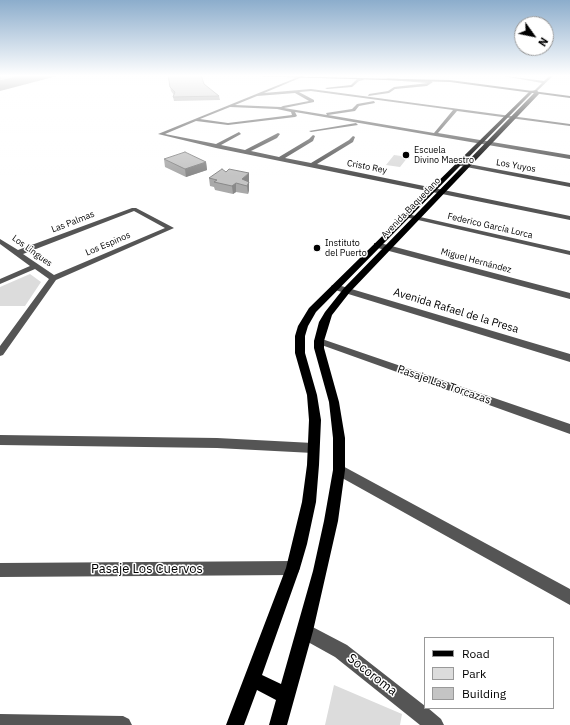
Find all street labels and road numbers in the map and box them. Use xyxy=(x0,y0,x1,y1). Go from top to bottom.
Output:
street label: Los Yuyos xyxy=(495,157,537,175)
street label: Cristo Rey xyxy=(346,158,388,176)
street label: Avenida Baquedano xyxy=(379,175,443,241)
street label: Las Palmas xyxy=(50,209,96,235)
street label: Federico García Lorca xyxy=(446,211,534,241)
street label: Los Espinos xyxy=(84,230,132,258)
street label: Los Lingues xyxy=(10,233,54,269)
street label: Miguel Hernández xyxy=(439,246,513,276)
street label: Avenida Rafael de la Presa xyxy=(392,286,520,336)
street label: Pasaje Las Torcazas xyxy=(396,363,492,407)
street label: Pasaje Los Cuervos xyxy=(91,561,203,577)
street label: Socoroma xyxy=(344,651,400,699)

